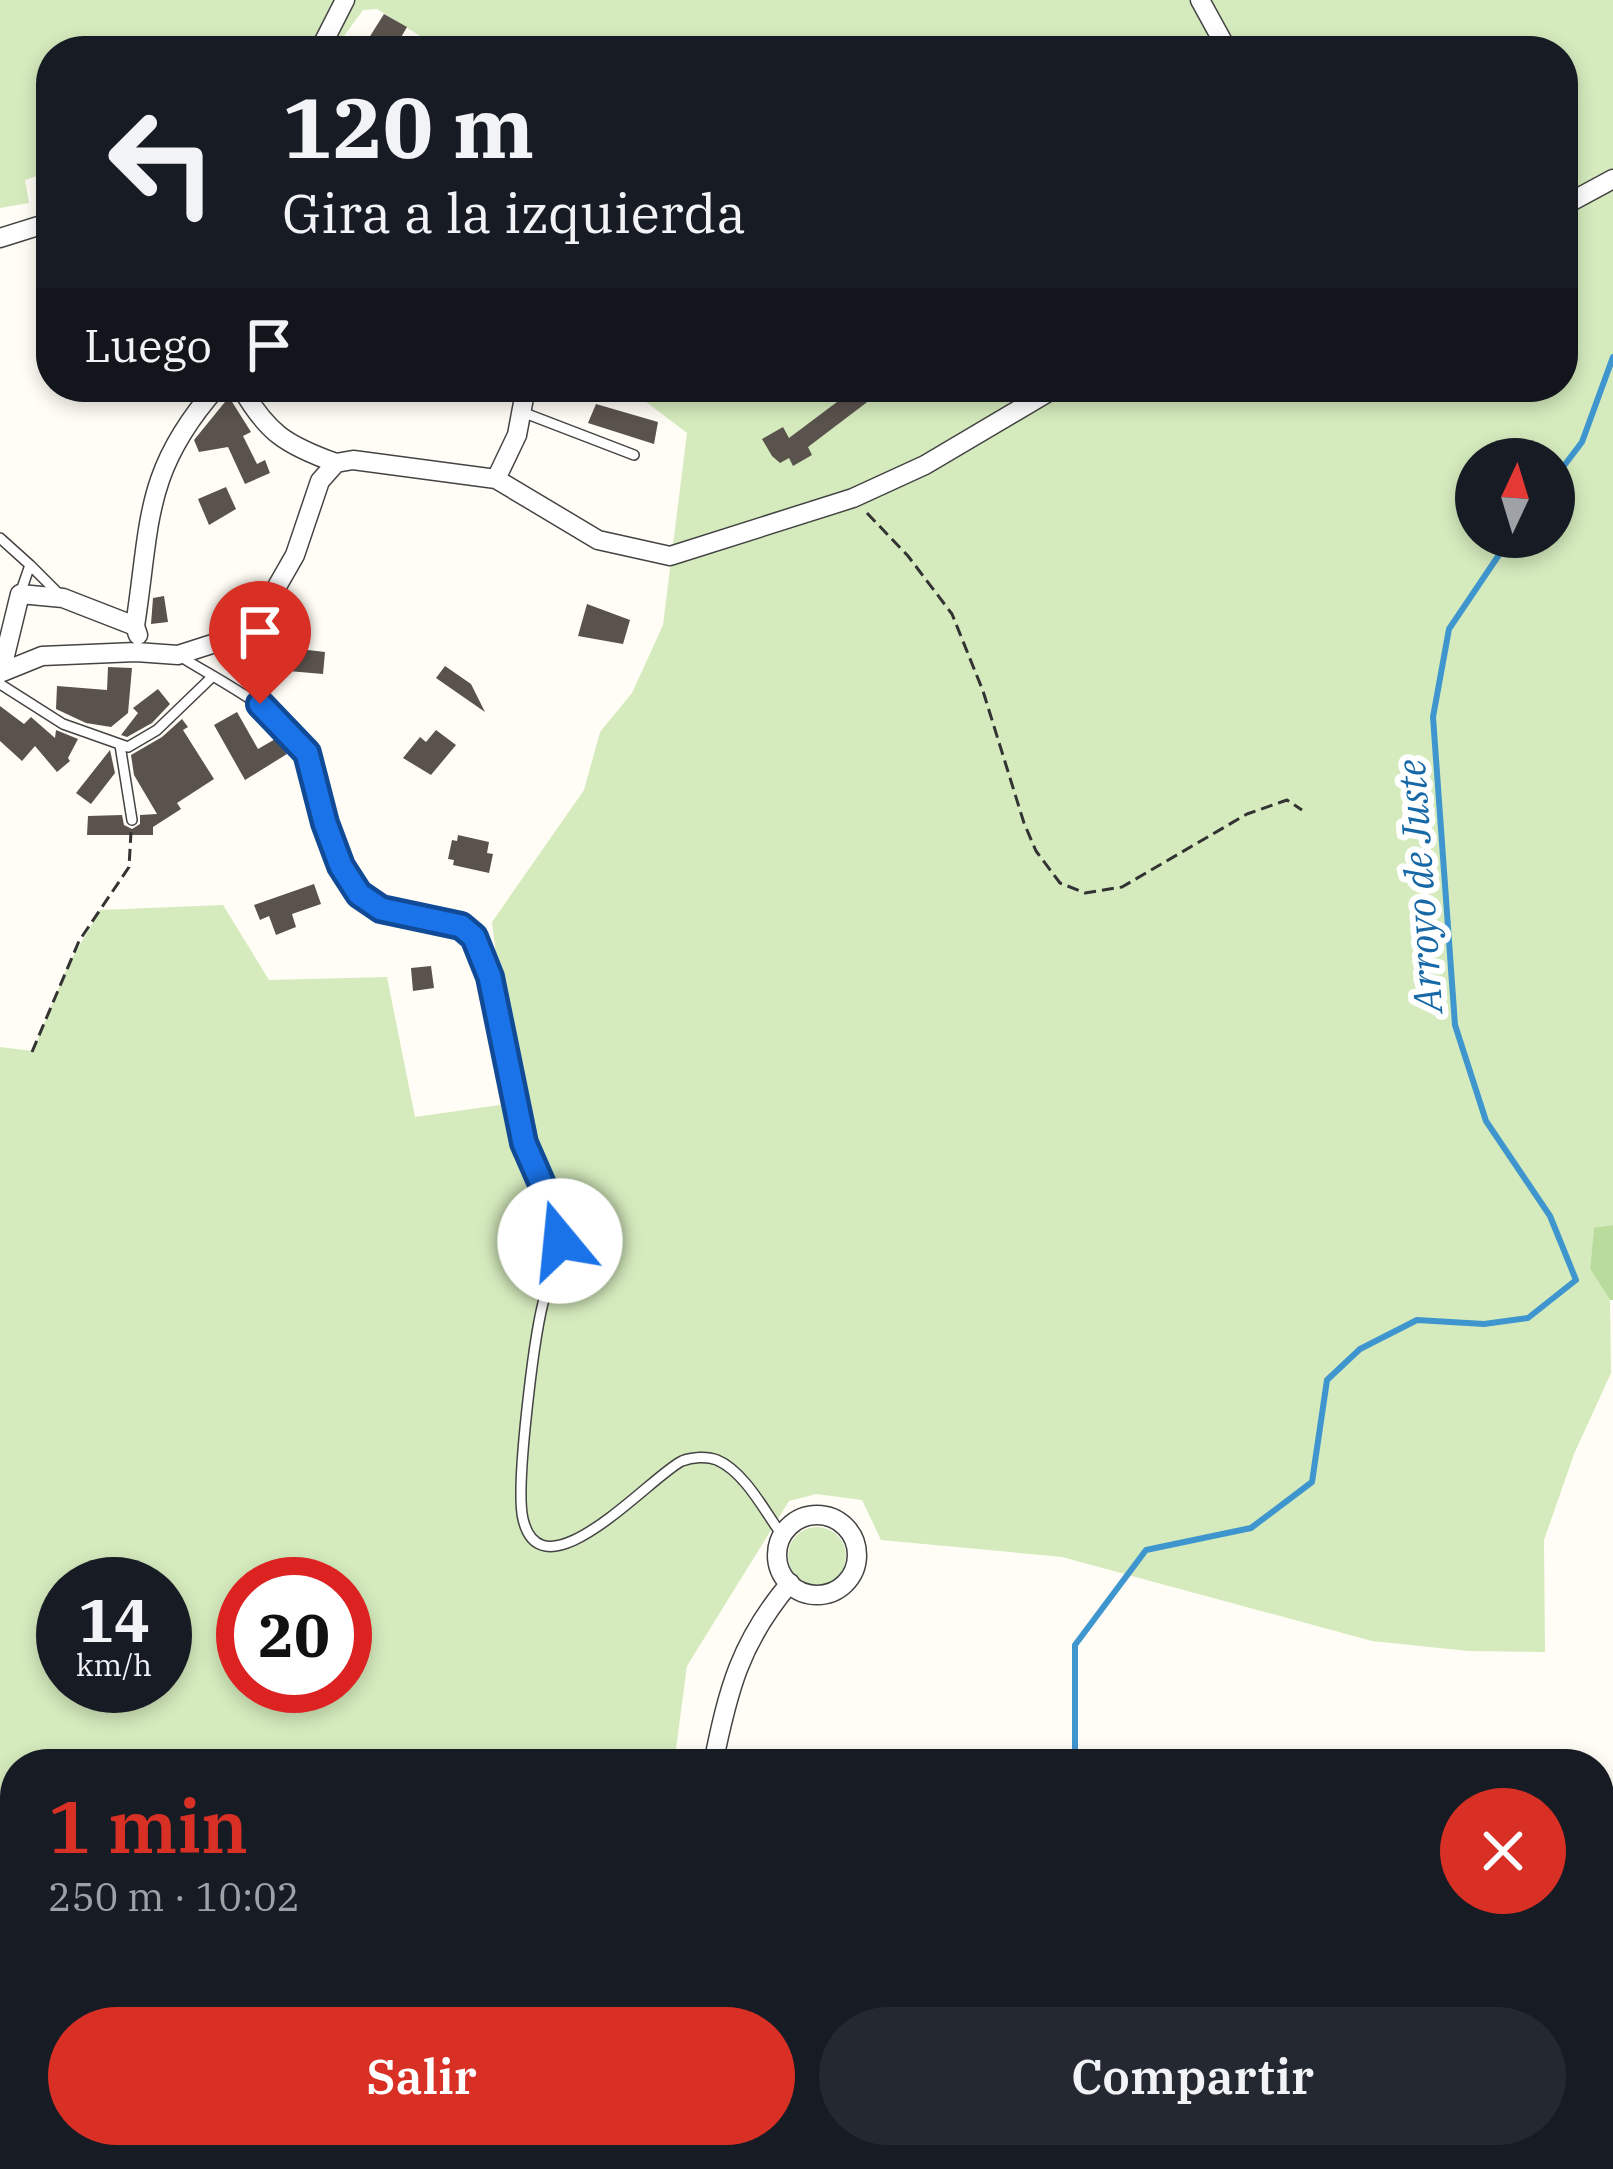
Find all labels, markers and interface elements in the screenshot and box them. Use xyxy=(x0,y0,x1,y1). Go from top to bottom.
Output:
text: 120 m xyxy=(282,72,534,181)
icon: left xyxy=(84,84,240,240)
text: Gira a la izquierda xyxy=(282,178,746,248)
icon: arrive xyxy=(236,312,302,378)
text: Luego xyxy=(84,316,212,374)
north arrow xyxy=(1455,438,1575,558)
map controls xyxy=(1455,438,1575,558)
pin xyxy=(209,581,311,704)
icon: arrive xyxy=(227,599,293,665)
water label: Arroyo de Juste xyxy=(1385,758,1454,1017)
position arrow xyxy=(497,1178,623,1304)
speed limit sign: 20 xyxy=(216,1557,372,1713)
text: 14 xyxy=(78,1580,150,1659)
text: km/h xyxy=(76,1645,152,1684)
text: 1 min xyxy=(48,1779,248,1873)
button: close xyxy=(1440,1788,1566,1914)
text: 250 m · 10:02 xyxy=(48,1871,300,1922)
button: Salir xyxy=(48,2007,795,2145)
button: Compartir xyxy=(819,2007,1566,2145)

